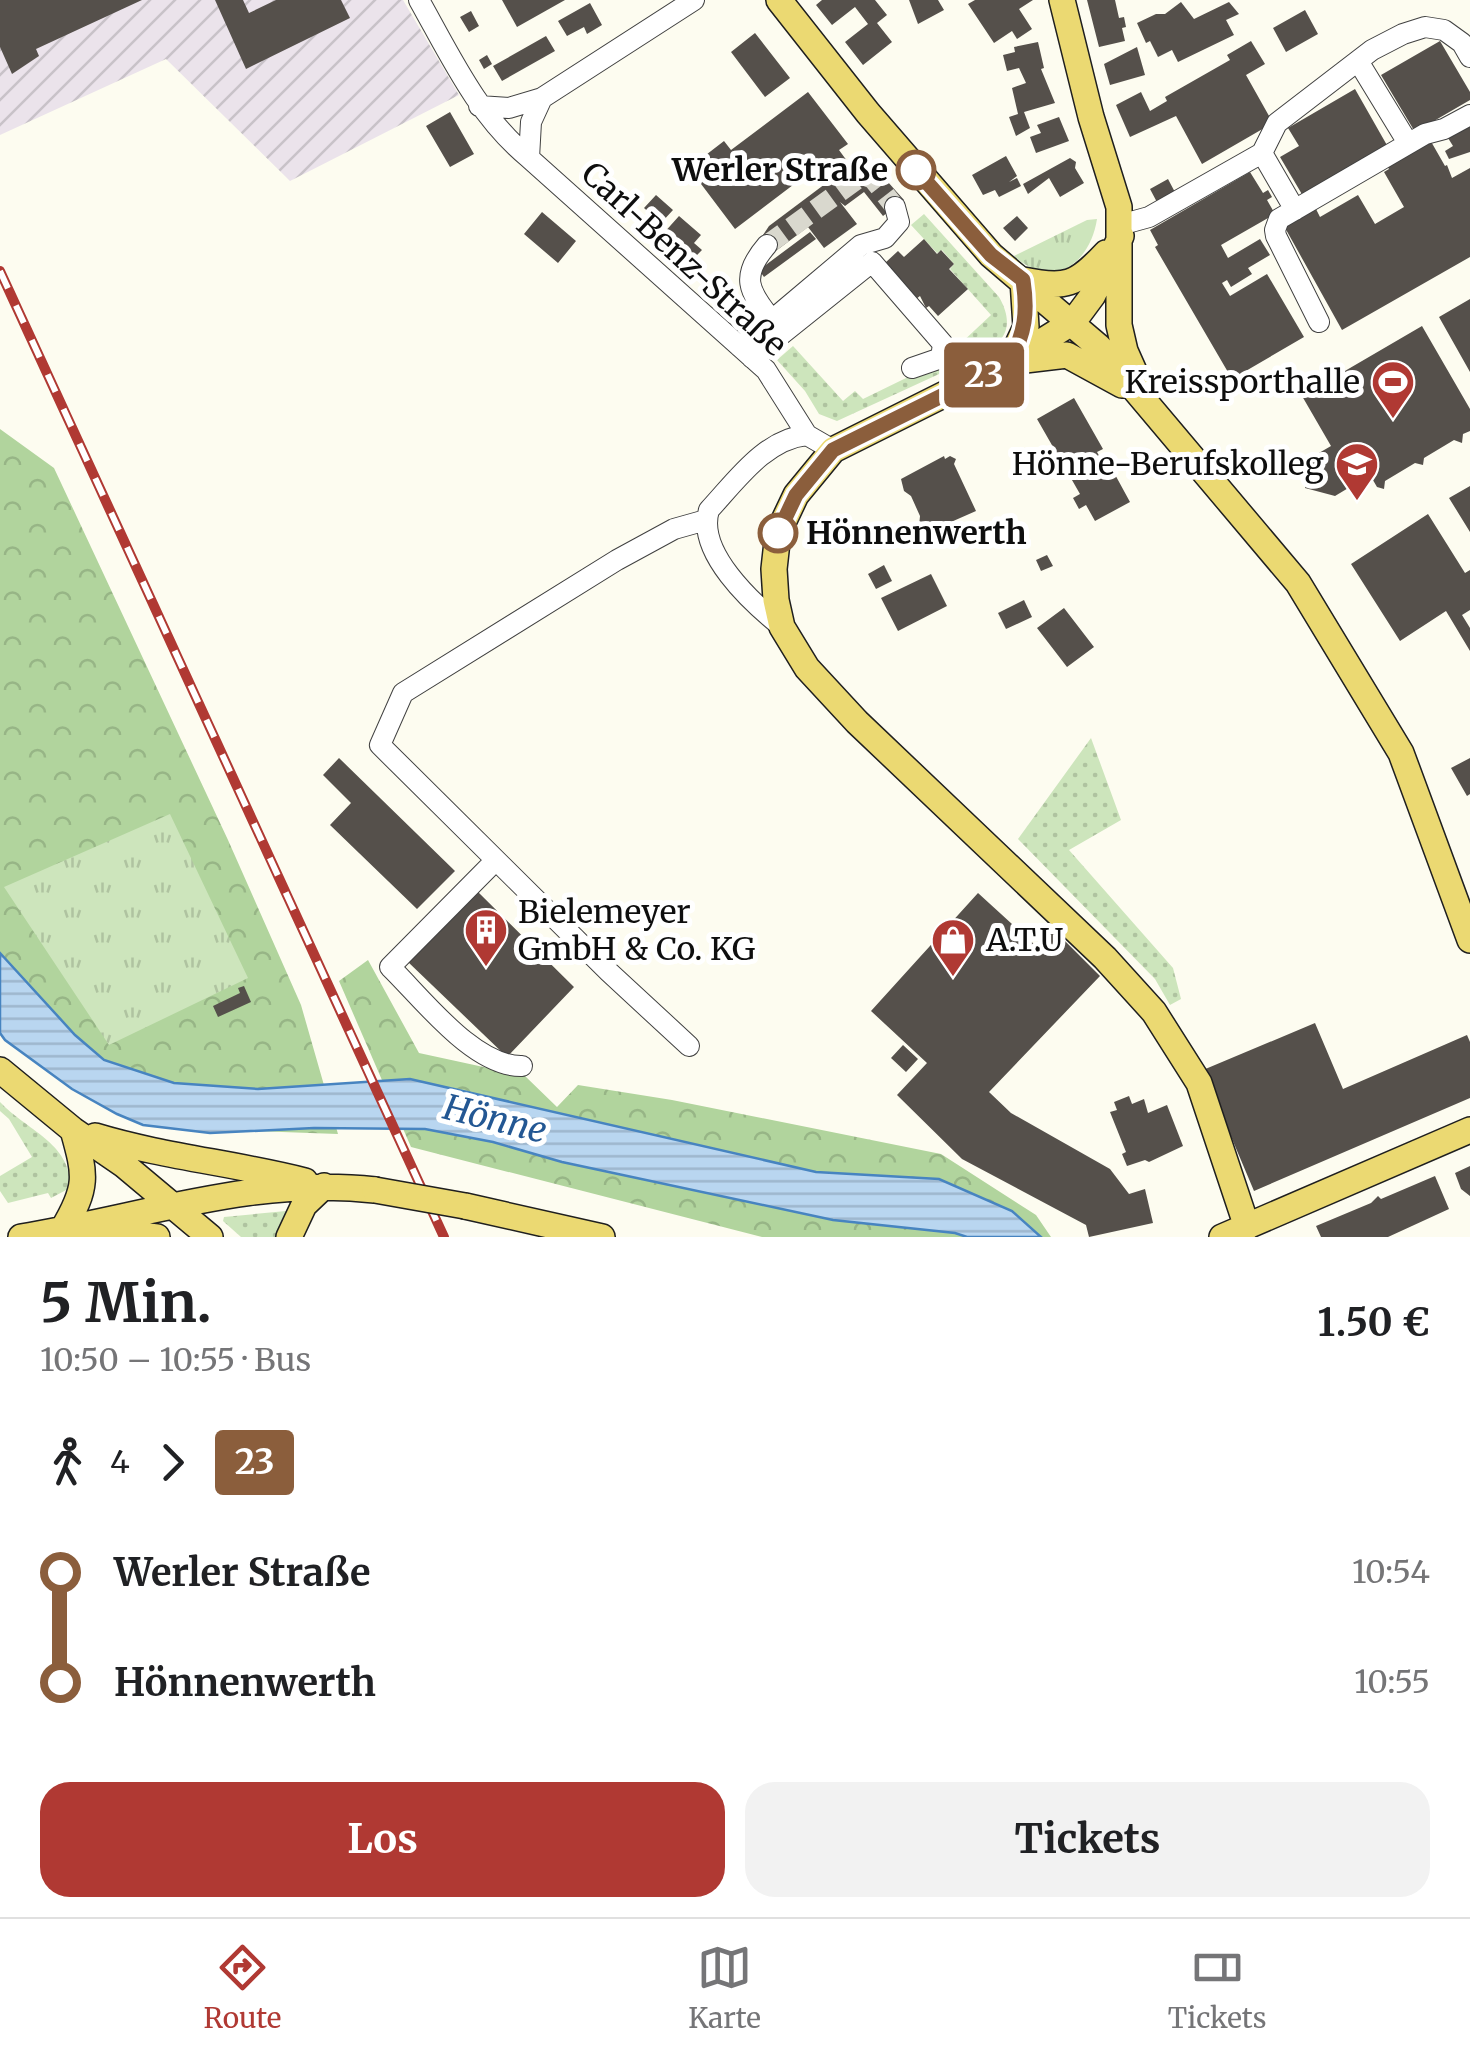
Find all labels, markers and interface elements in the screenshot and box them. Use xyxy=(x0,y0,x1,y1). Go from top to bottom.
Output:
place label: Werler Straße xyxy=(671,150,888,190)
marker: Werler Straße xyxy=(897,151,935,189)
street label: Carl-Benz-Straße xyxy=(573,154,795,364)
line badge: 23 xyxy=(939,342,1029,408)
text: 23 xyxy=(964,353,1004,397)
sports icon: Kreissporthalle xyxy=(1370,359,1416,420)
place label: Kreissporthalle xyxy=(1125,362,1360,402)
school or university icon: Hönne-Berufskolleg xyxy=(1334,441,1380,502)
place label: Hönne-Berufskolleg xyxy=(1012,444,1324,484)
place label: Hönnenwerth xyxy=(806,513,1027,553)
marker: Hönnenwerth xyxy=(759,514,797,552)
place label: Bielemeyer GmbH & Co. KG xyxy=(518,892,755,969)
building icon: Bielemeyer GmbH & Co. KG xyxy=(463,907,509,968)
shop icon: A.T.U xyxy=(930,917,976,978)
place label: A.T.U xyxy=(985,920,1064,960)
water label: Hönne xyxy=(438,1085,551,1153)
text: 5 Min. xyxy=(40,1268,212,1337)
text: 1.50 € xyxy=(1318,1299,1430,1346)
text: 10:50 – 10:55 · Bus xyxy=(40,1340,311,1380)
icon: walk xyxy=(40,1435,95,1490)
icon: forward xyxy=(145,1435,200,1490)
text: 23 xyxy=(235,1440,274,1484)
text: 4 xyxy=(110,1442,130,1482)
text: Werler Straße xyxy=(114,1549,371,1596)
text: 10:54 xyxy=(1352,1552,1430,1592)
text: Hönnenwerth xyxy=(114,1659,376,1706)
text: 10:55 xyxy=(1354,1662,1430,1702)
button: Los xyxy=(40,1782,725,1897)
button: Tickets xyxy=(745,1782,1430,1897)
tab: Route xyxy=(203,1940,281,2036)
tab: Karte xyxy=(688,1940,761,2036)
tab: Tickets xyxy=(1168,1940,1267,2036)

